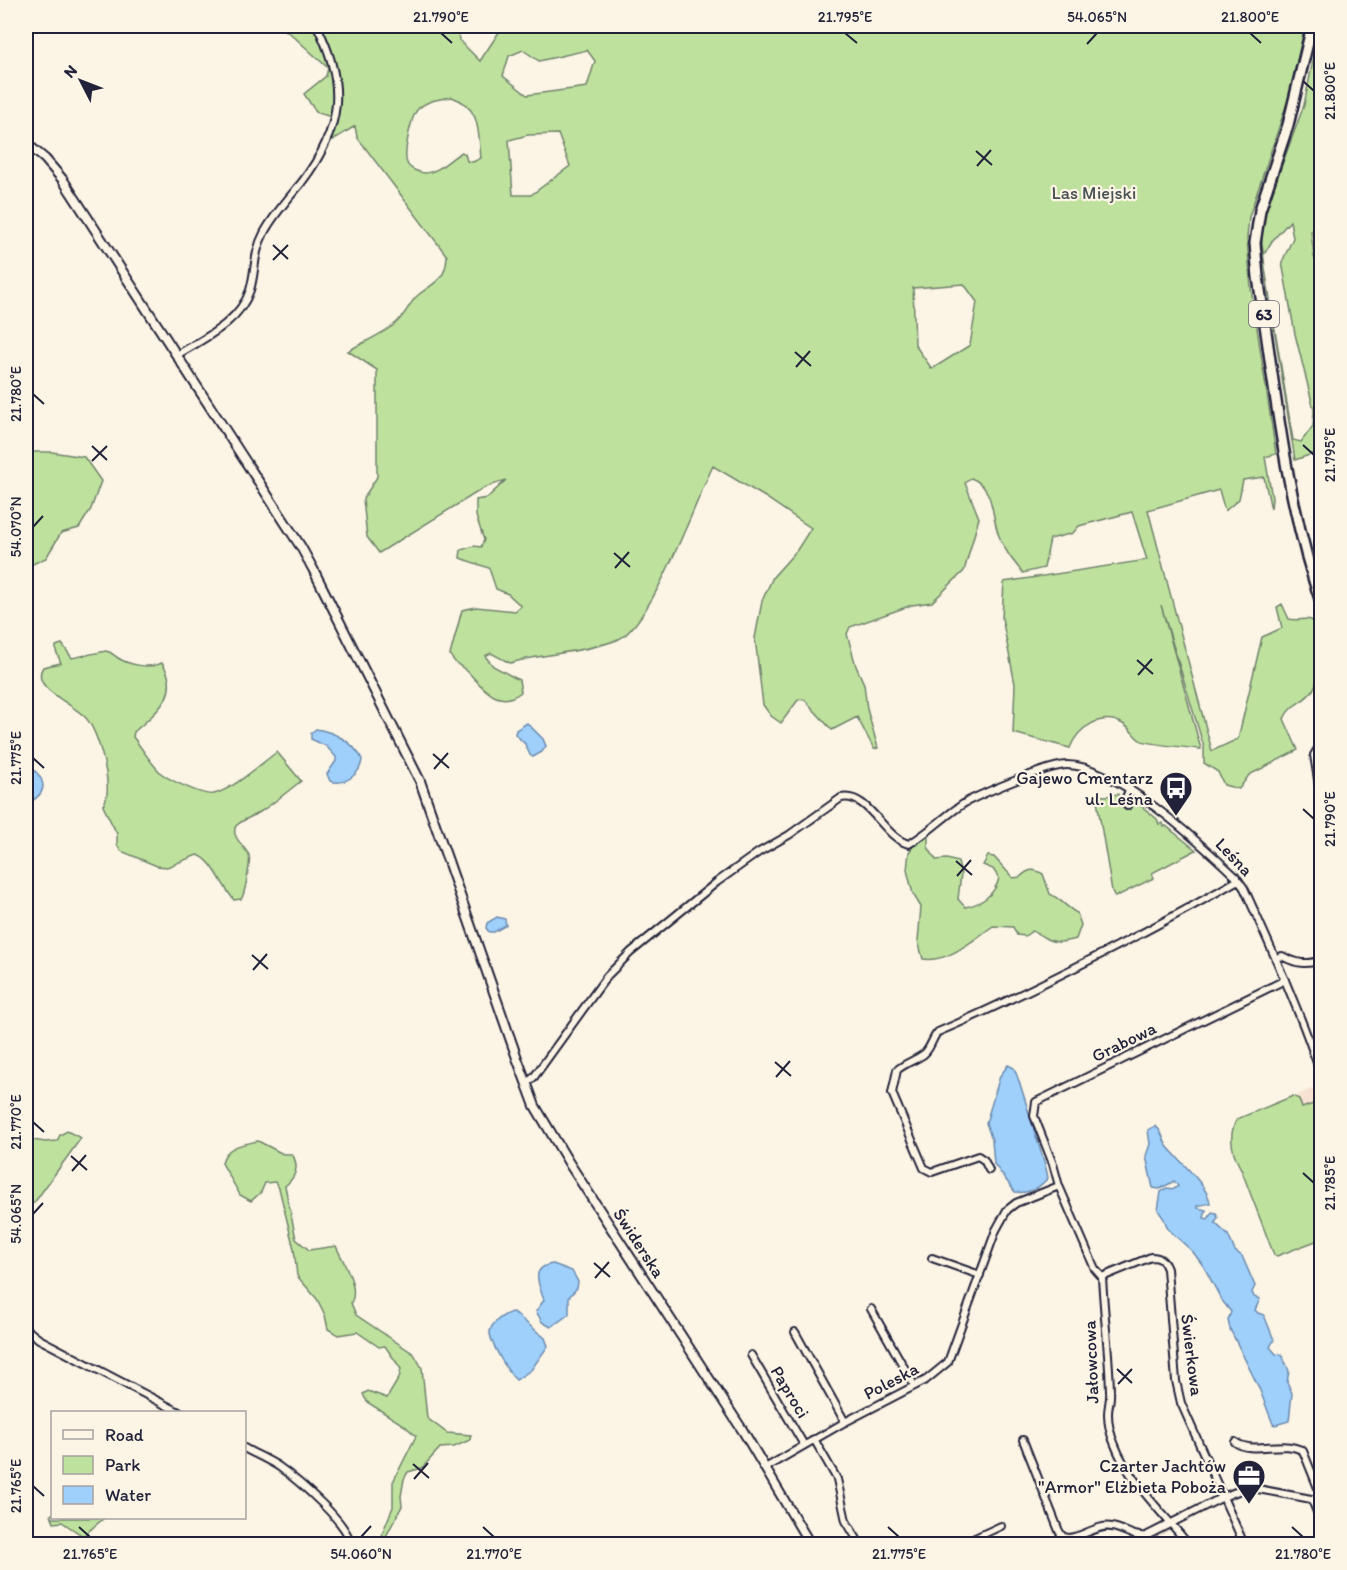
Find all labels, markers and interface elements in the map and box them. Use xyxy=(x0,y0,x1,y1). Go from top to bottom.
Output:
text: 21.790°E xyxy=(413,8,469,26)
text: 21.795°E xyxy=(818,8,872,26)
text: 54.065°N xyxy=(1067,8,1127,26)
text: 21.800°E xyxy=(1221,8,1279,26)
north arrow xyxy=(51,51,111,111)
text: N xyxy=(60,61,81,82)
text: 21.800°E xyxy=(1321,62,1339,120)
park label: Las Miejski xyxy=(1052,182,1136,204)
road number: 63 xyxy=(1249,301,1279,327)
text: 21.780°E xyxy=(7,366,25,422)
text: 21.795°E xyxy=(1321,428,1339,482)
text: 54.070°N xyxy=(7,496,25,558)
text: 21.775°E xyxy=(7,731,25,785)
place label: Gajewo Cmentarz ul. Leśna xyxy=(1016,767,1154,810)
bus stop icon: Gajewo Cmentarz ul. Leśna xyxy=(1158,770,1194,817)
text: 21.790°E xyxy=(1321,791,1339,847)
street label: Leśna xyxy=(1211,833,1258,881)
street label: Grabowa xyxy=(1088,1017,1160,1067)
text: 21.770°E xyxy=(7,1094,25,1150)
text: 21.785°E xyxy=(1321,1156,1339,1210)
text: 54.065°N xyxy=(7,1184,25,1244)
street label: Świderska xyxy=(608,1204,670,1283)
street label: Świerkowa xyxy=(1176,1313,1208,1398)
street label: Jałowcowa xyxy=(1079,1319,1103,1404)
street label: Poleska xyxy=(860,1357,923,1405)
street label: Paproci xyxy=(766,1362,814,1422)
legend xyxy=(51,1411,246,1519)
text: Road xyxy=(105,1424,144,1446)
text: Park xyxy=(105,1454,140,1476)
place label: Czarter Jachtów "Armor" Elżbieta Poboża xyxy=(1038,1455,1227,1498)
office icon: Czarter Jachtów "Armor" Elżbieta Poboża xyxy=(1231,1458,1267,1505)
text: 21.765°E xyxy=(7,1459,25,1513)
text: Water xyxy=(105,1484,151,1506)
text: 21.765°E xyxy=(63,1545,117,1563)
text: 54.060°N xyxy=(330,1545,392,1563)
text: 21.770°E xyxy=(466,1545,522,1563)
text: 21.775°E xyxy=(872,1545,926,1563)
text: 21.780°E xyxy=(1275,1545,1331,1563)

